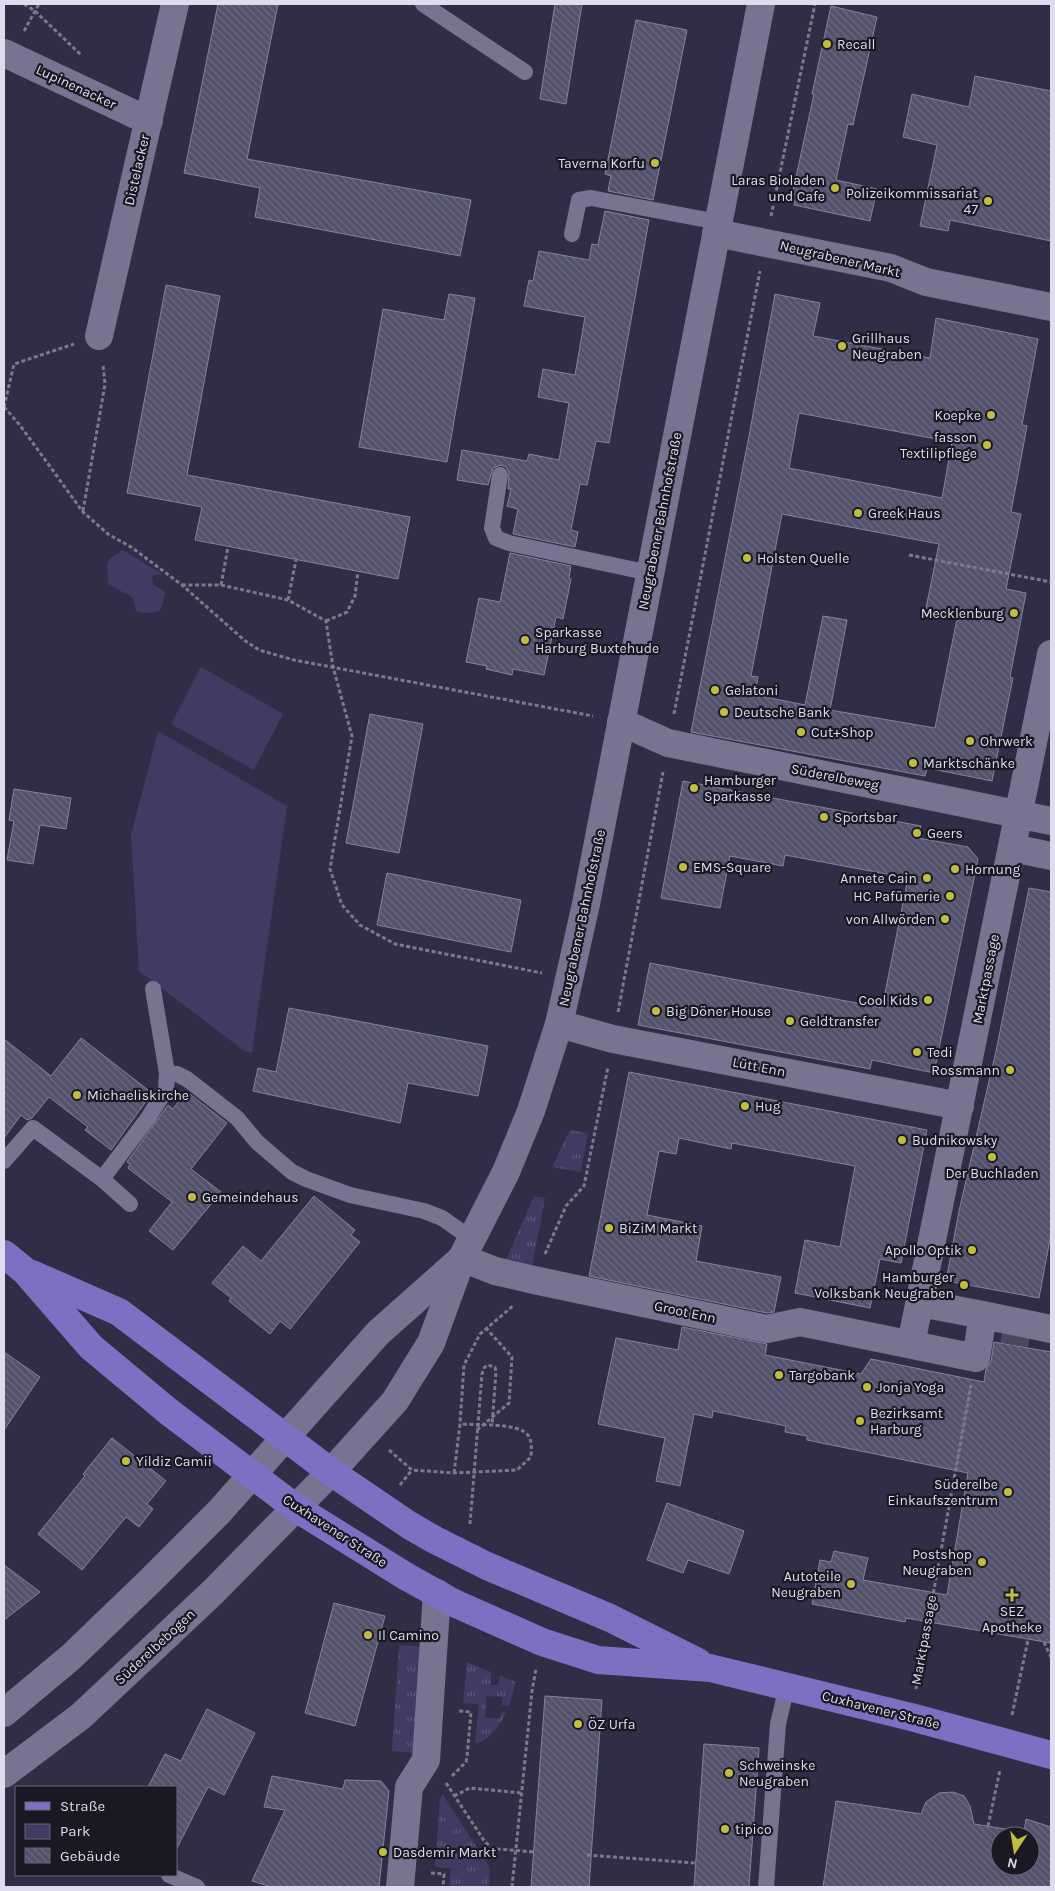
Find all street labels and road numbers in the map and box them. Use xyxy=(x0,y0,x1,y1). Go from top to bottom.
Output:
street label: Lupinenacker xyxy=(33,61,120,113)
street label: Distelacker xyxy=(121,132,154,207)
street label: Neugrabener Markt xyxy=(778,237,902,281)
street label: Neugrabener Bahnhofstraße xyxy=(634,431,686,611)
street label: Süderelbeweg xyxy=(790,760,881,794)
street label: Neugrabener Bahnhofstraße xyxy=(555,828,609,1008)
street label: Marktpassage xyxy=(969,933,1003,1025)
street label: Lütt Enn xyxy=(731,1054,787,1080)
street label: Groot Enn xyxy=(653,1297,717,1327)
street label: Cuxhavener Straße xyxy=(280,1491,390,1571)
street label: Marktpassage xyxy=(908,1594,940,1686)
street label: Süderelbebogen xyxy=(111,1605,199,1689)
street label: Cuxhavener Straße xyxy=(820,1687,942,1733)

